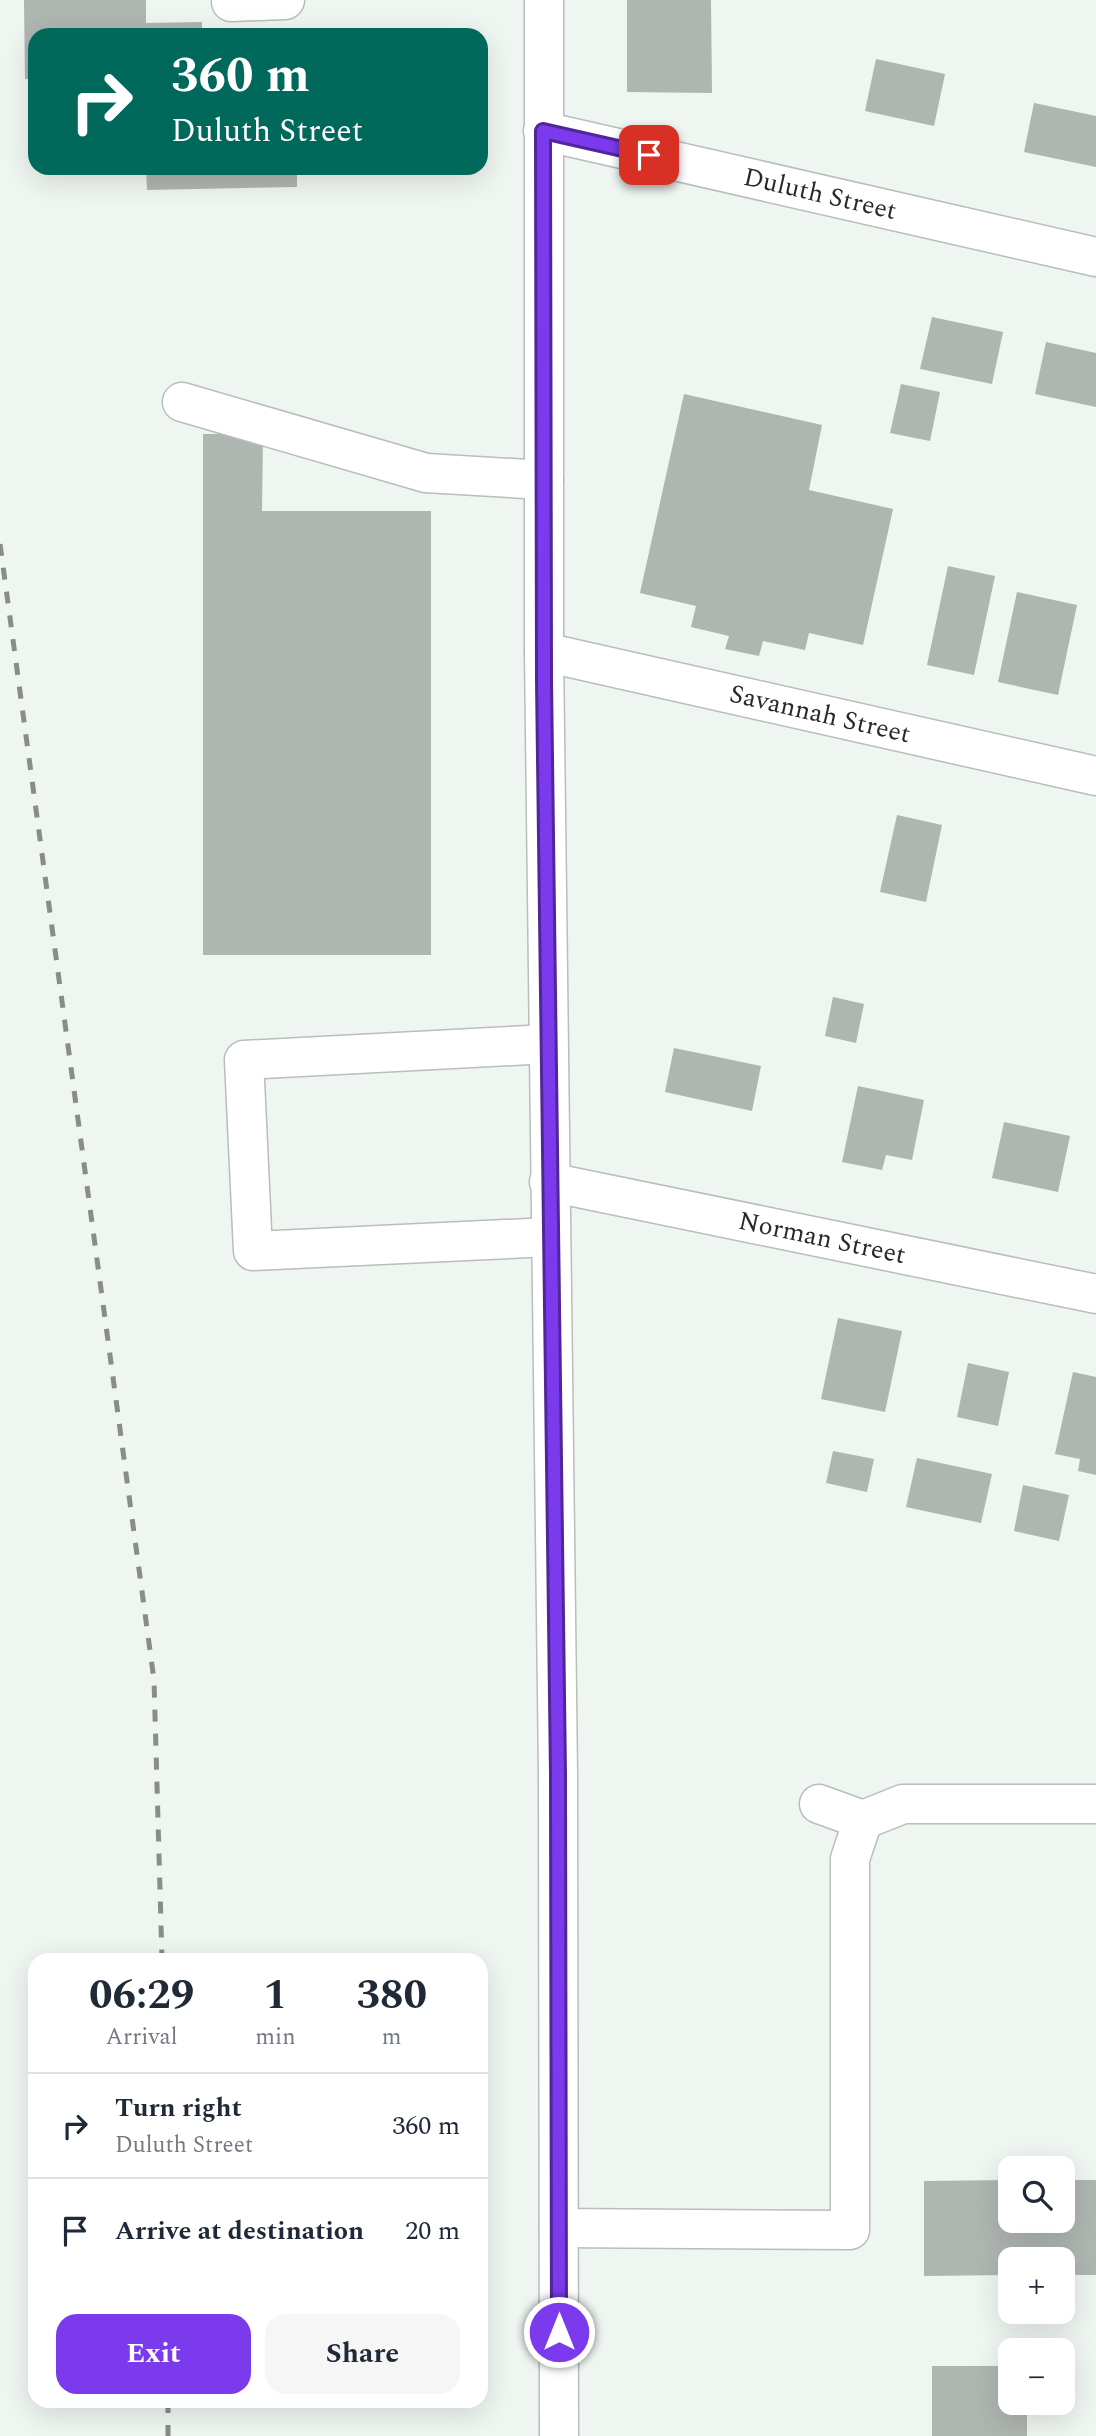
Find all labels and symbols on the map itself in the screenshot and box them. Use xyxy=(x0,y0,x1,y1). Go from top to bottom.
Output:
pin xyxy=(619,125,679,185)
street label: Duluth Street xyxy=(739,157,901,231)
street label: Savannah Street xyxy=(725,674,915,754)
street label: Norman Street xyxy=(735,1201,909,1275)
position arrow xyxy=(522,2295,596,2369)

